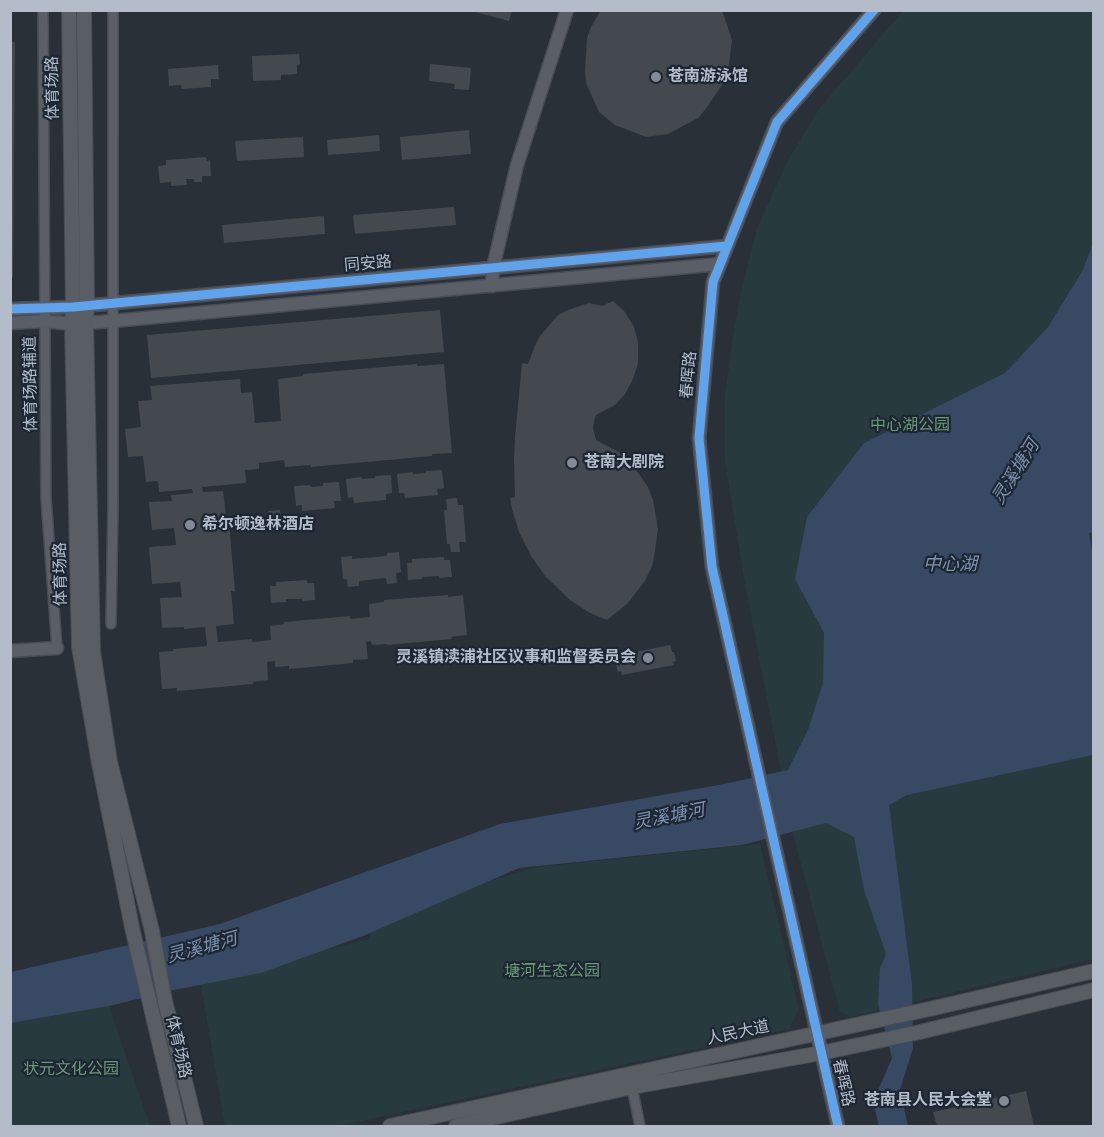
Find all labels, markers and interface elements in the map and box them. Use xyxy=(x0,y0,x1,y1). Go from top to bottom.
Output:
street label: 体育场路 xyxy=(43,56,63,120)
place label: 苍南游泳馆 xyxy=(668,67,748,87)
marker: 苍南游泳馆 xyxy=(649,70,663,84)
street label: 同安路 xyxy=(343,252,393,276)
street label: 体育场路辅道 xyxy=(21,336,41,432)
street label: 春晖路 xyxy=(677,350,701,400)
park label: 中心湖公园 xyxy=(870,416,950,436)
water label: 灵溪塘河 xyxy=(988,436,1044,508)
place label: 苍南大剧院 xyxy=(584,453,664,473)
marker: 苍南大剧院 xyxy=(565,456,579,470)
place label: 希尔顿逸林酒店 xyxy=(202,515,314,535)
marker: 希尔顿逸林酒店 xyxy=(183,518,197,532)
street label: 体育场路 xyxy=(51,542,71,606)
water label: 中心湖 xyxy=(923,554,977,576)
place label: 灵溪镇渎浦社区议事和监督委员会 xyxy=(396,648,636,668)
marker: 灵溪镇渎浦社区议事和监督委员会 xyxy=(641,651,655,665)
water label: 灵溪塘河 xyxy=(632,800,706,834)
water label: 灵溪塘河 xyxy=(164,928,240,968)
park label: 塘河生态公园 xyxy=(504,962,600,982)
street label: 体育场路 xyxy=(161,1014,195,1080)
street label: 人民大道 xyxy=(705,1017,771,1049)
street label: 春晖路 xyxy=(828,1057,858,1109)
park label: 状元文化公园 xyxy=(23,1060,119,1080)
place label: 苍南县人民大会堂 xyxy=(864,1091,992,1111)
marker: 苍南县人民大会堂 xyxy=(997,1094,1011,1108)

